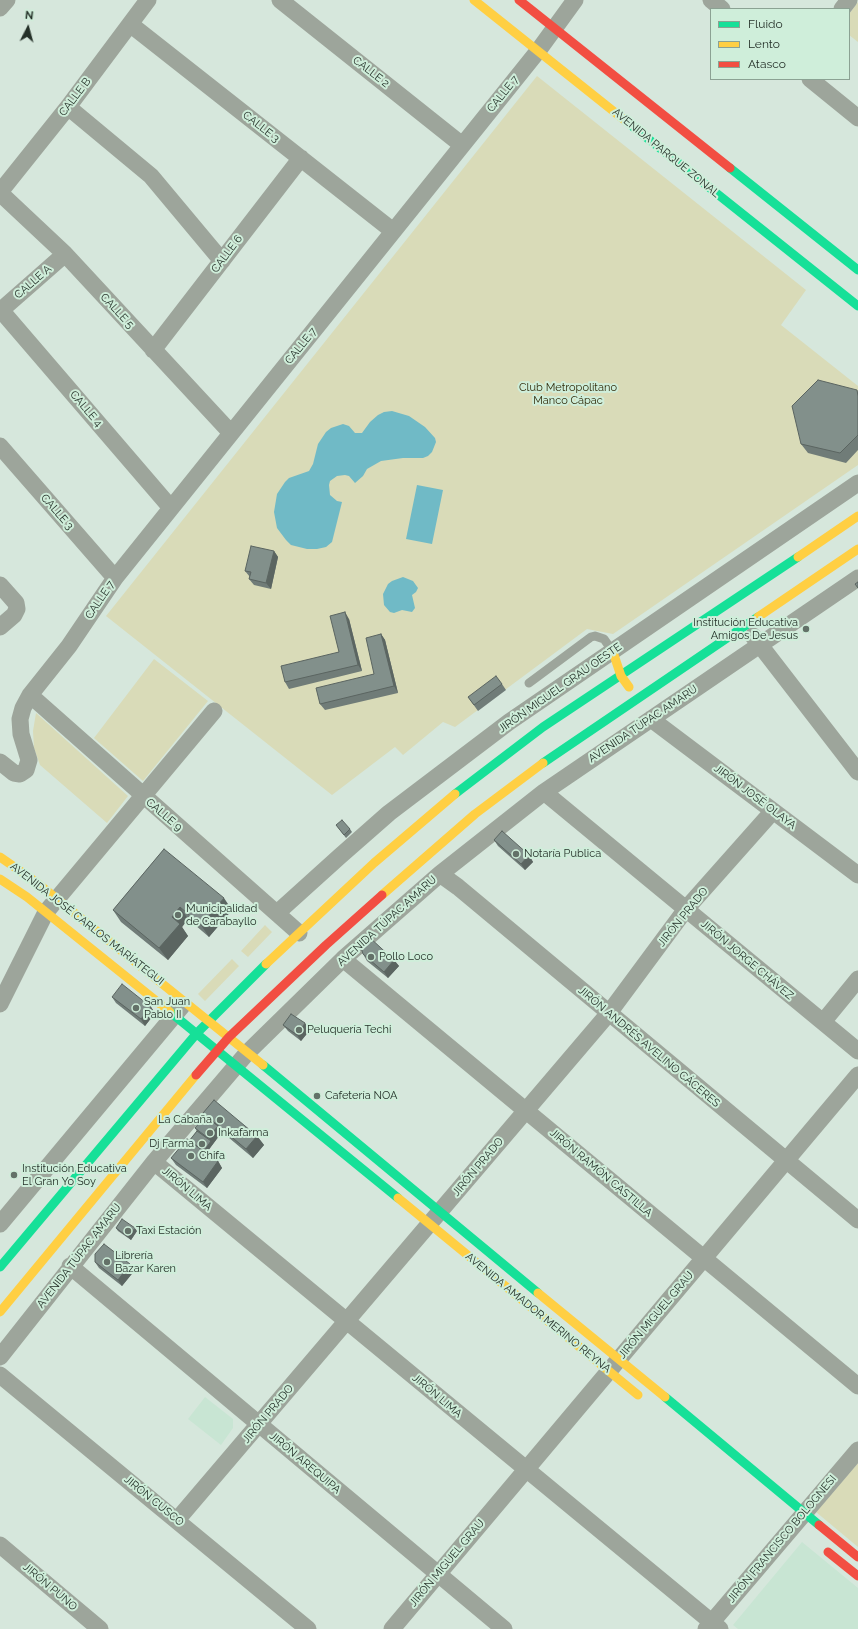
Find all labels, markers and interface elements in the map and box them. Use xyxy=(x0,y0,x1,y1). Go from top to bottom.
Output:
north arrow xyxy=(8,8,48,48)
legend xyxy=(710,8,850,80)
text: N xyxy=(24,9,34,22)
text: Fluido xyxy=(748,17,783,31)
text: Lento xyxy=(748,37,780,51)
street label: CALLE 2 xyxy=(350,54,392,90)
text: Atasco xyxy=(748,57,786,71)
street label: CALLE 7 xyxy=(484,73,522,115)
street label: CALLE B xyxy=(56,75,94,119)
street label: AVENIDA PARQUE ZONAL xyxy=(610,106,722,200)
street label: CALLE 3 xyxy=(240,109,282,145)
street label: CALLE 6 xyxy=(209,233,245,275)
street label: CALLE A xyxy=(12,262,54,302)
street label: CALLE 5 xyxy=(97,291,137,331)
street label: CALLE 7 xyxy=(282,325,320,367)
park label: Club Metropolitano Manco Cápac xyxy=(519,381,617,407)
street label: CALLE 4 xyxy=(67,388,105,430)
street label: CALLE 3 xyxy=(38,491,76,533)
street label: CALLE 7 xyxy=(82,578,118,622)
place label: Institución Educativa Amigos De Jesus xyxy=(693,616,798,642)
marker: Institución Educativa Amigos De Jesus xyxy=(801,624,811,634)
street label: JIRÓN MIGUEL GRAU OESTE xyxy=(496,640,624,736)
street label: AVENIDA TÚPAC AMARU xyxy=(586,683,700,765)
street label: JIRÓN JOSÉ OLAYA xyxy=(711,762,799,832)
street label: CALLE 9 xyxy=(143,796,185,834)
place label: Notaría Publica xyxy=(524,847,601,861)
marker: Notaría Publica xyxy=(511,849,521,859)
street label: AVENIDA JOSÉ CARLOS MARÍATEGUI xyxy=(7,860,167,988)
street label: AVENIDA TÚPAC AMARU xyxy=(335,873,439,969)
street label: JIRÓN PRADO xyxy=(655,885,711,949)
place label: Municipalidad de Carabayllo xyxy=(186,902,257,928)
marker: Municipalidad de Carabayllo xyxy=(173,910,183,920)
street label: JIRÓN JORGE CHÁVEZ xyxy=(698,918,796,1002)
place label: Pollo Loco xyxy=(379,950,433,964)
marker: Pollo Loco xyxy=(366,952,376,962)
street label: JIRÓN ANDRÉS AVELINO CÁCERES xyxy=(575,984,723,1110)
place label: San Juan Pablo II xyxy=(144,995,190,1021)
marker: San Juan Pablo II xyxy=(131,1003,141,1013)
place label: Peluquería Techi xyxy=(307,1023,391,1037)
marker: Peluquería Techi xyxy=(294,1025,304,1035)
place label: Cafetería NOA xyxy=(325,1089,397,1103)
marker: Cafetería NOA xyxy=(312,1091,322,1101)
place label: La Cabaña xyxy=(158,1113,212,1127)
marker: La Cabaña xyxy=(215,1115,225,1125)
place label: Inkafarma xyxy=(218,1126,268,1140)
street label: JIRÓN RAMÓN CASTILLA xyxy=(547,1126,655,1220)
marker: Inkafarma xyxy=(205,1128,215,1138)
street label: JIRÓN PRADO xyxy=(450,1135,506,1199)
place label: Dj Farma xyxy=(149,1137,194,1151)
marker: Dj Farma xyxy=(197,1139,207,1149)
place label: Chifa xyxy=(199,1149,225,1163)
marker: Chifa xyxy=(186,1151,196,1161)
place label: Institución Educativa El Gran Yo Soy xyxy=(22,1162,127,1188)
street label: JIRÓN LIMA xyxy=(159,1164,215,1214)
marker: Institución Educativa El Gran Yo Soy xyxy=(9,1170,19,1180)
street label: AVENIDA TÚPAC AMARU xyxy=(34,1201,124,1311)
place label: Taxi Estación xyxy=(136,1224,201,1238)
marker: Taxi Estación xyxy=(123,1226,133,1236)
place label: Librería Bazar Karen xyxy=(115,1249,176,1275)
street label: AVENIDA AMADOR MERINO REYNA xyxy=(463,1250,613,1376)
marker: Librería Bazar Karen xyxy=(102,1257,112,1267)
street label: JIRÓN MIGUEL GRAU xyxy=(616,1269,696,1361)
street label: JIRÓN LIMA xyxy=(409,1371,465,1421)
street label: JIRÓN PRADO xyxy=(240,1382,296,1446)
street label: JIRÓN AREQUIPA xyxy=(267,1429,343,1497)
street label: JIRÓN CUSCO xyxy=(121,1473,187,1529)
street label: JIRÓN FRANCISCO BOLOGNESI xyxy=(725,1473,839,1605)
street label: JIRÓN MIGUEL GRAU xyxy=(407,1517,487,1609)
street label: JIRÓN PUNO xyxy=(20,1561,80,1613)

